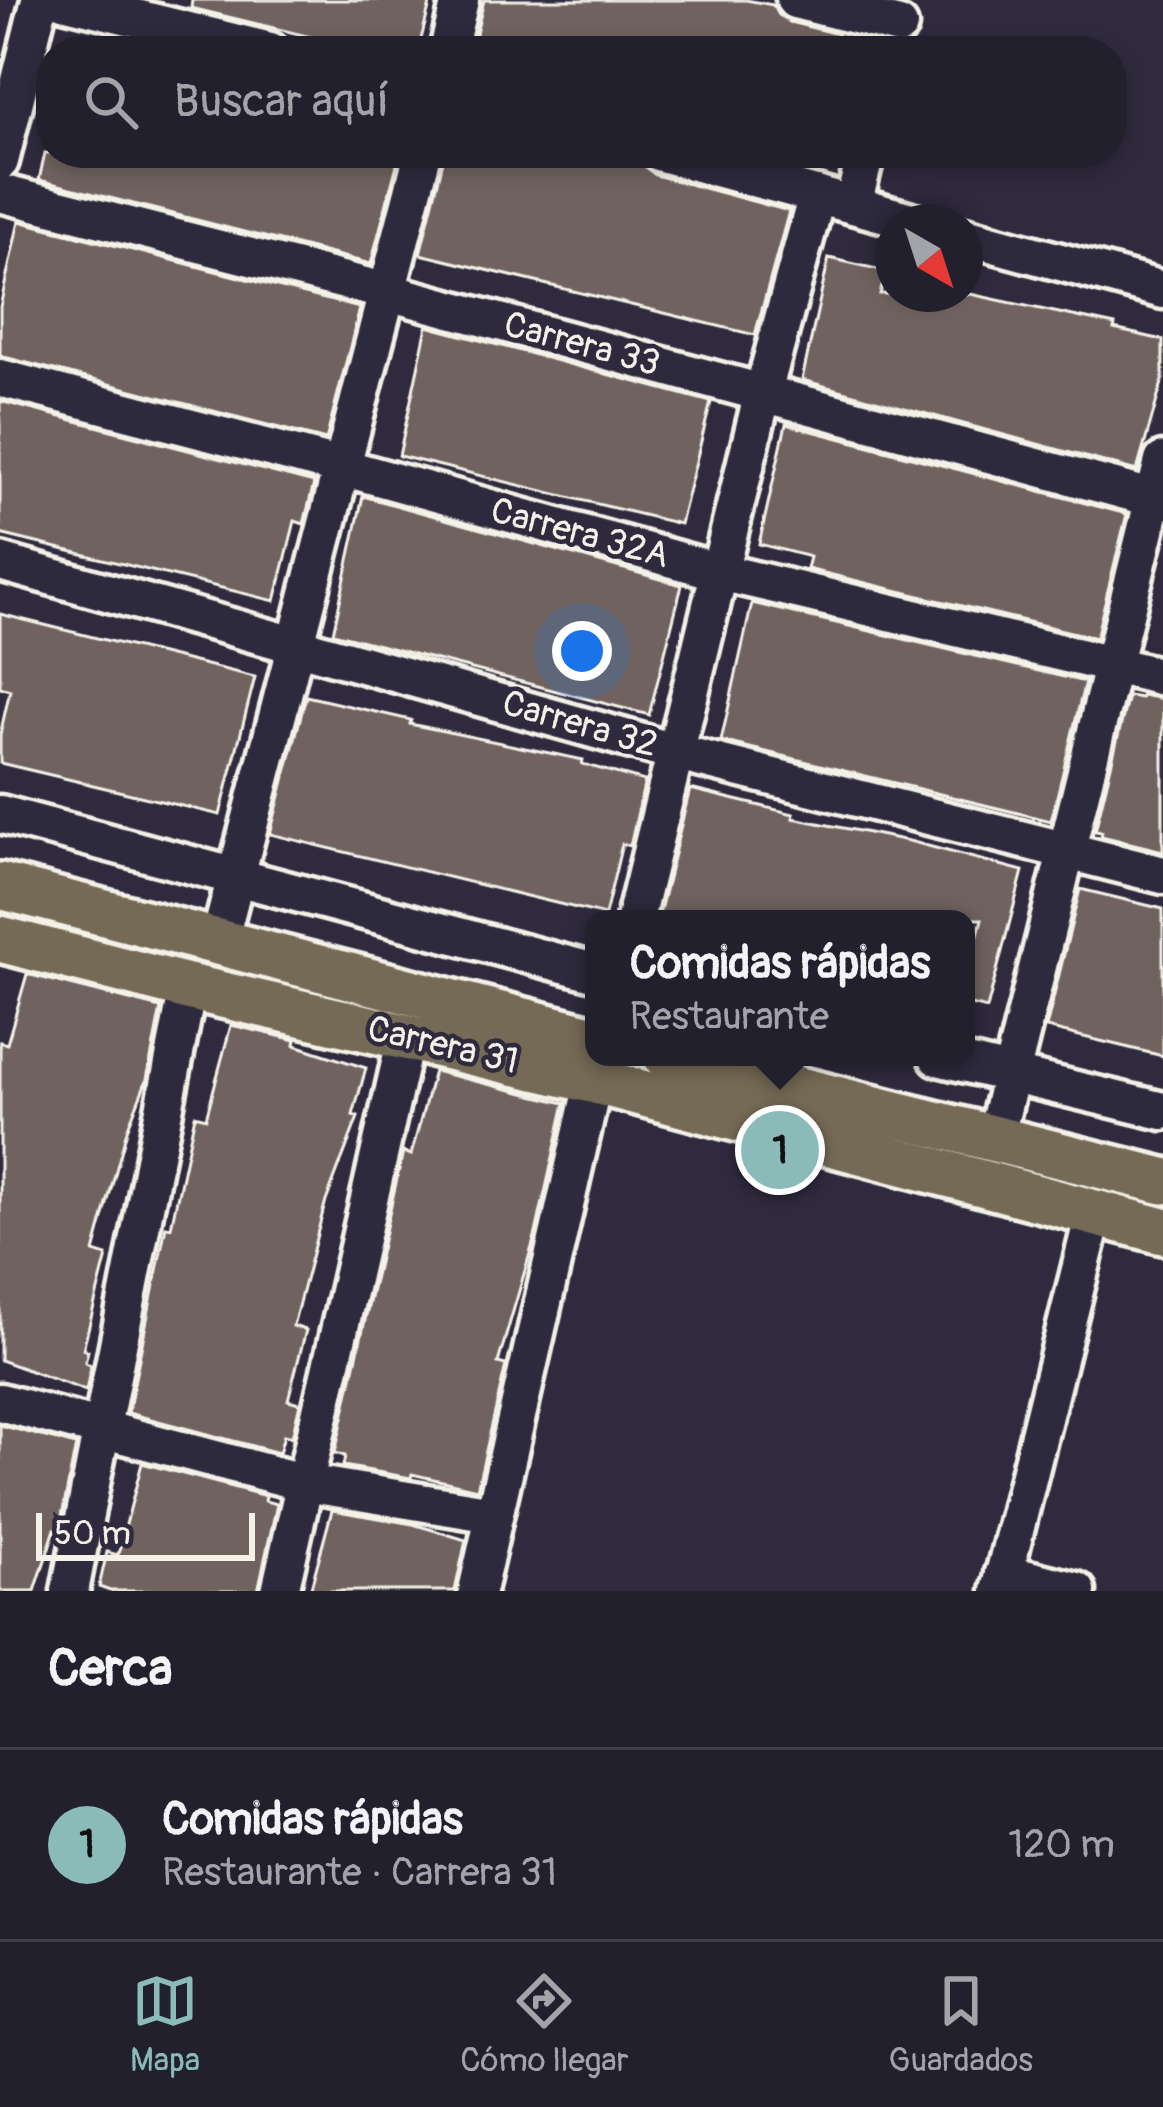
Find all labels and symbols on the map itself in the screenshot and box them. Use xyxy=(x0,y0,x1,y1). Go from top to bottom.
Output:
north arrow xyxy=(875,204,983,312)
street label: Carrera 33 xyxy=(499,302,665,386)
street label: Carrera 32A xyxy=(486,488,674,578)
your location xyxy=(552,621,612,681)
street label: Carrera 32 xyxy=(497,680,663,768)
street label: Carrera 31 xyxy=(363,1006,523,1084)
pin: 1 xyxy=(741,1105,819,1195)
scale bar xyxy=(36,1507,255,1560)

